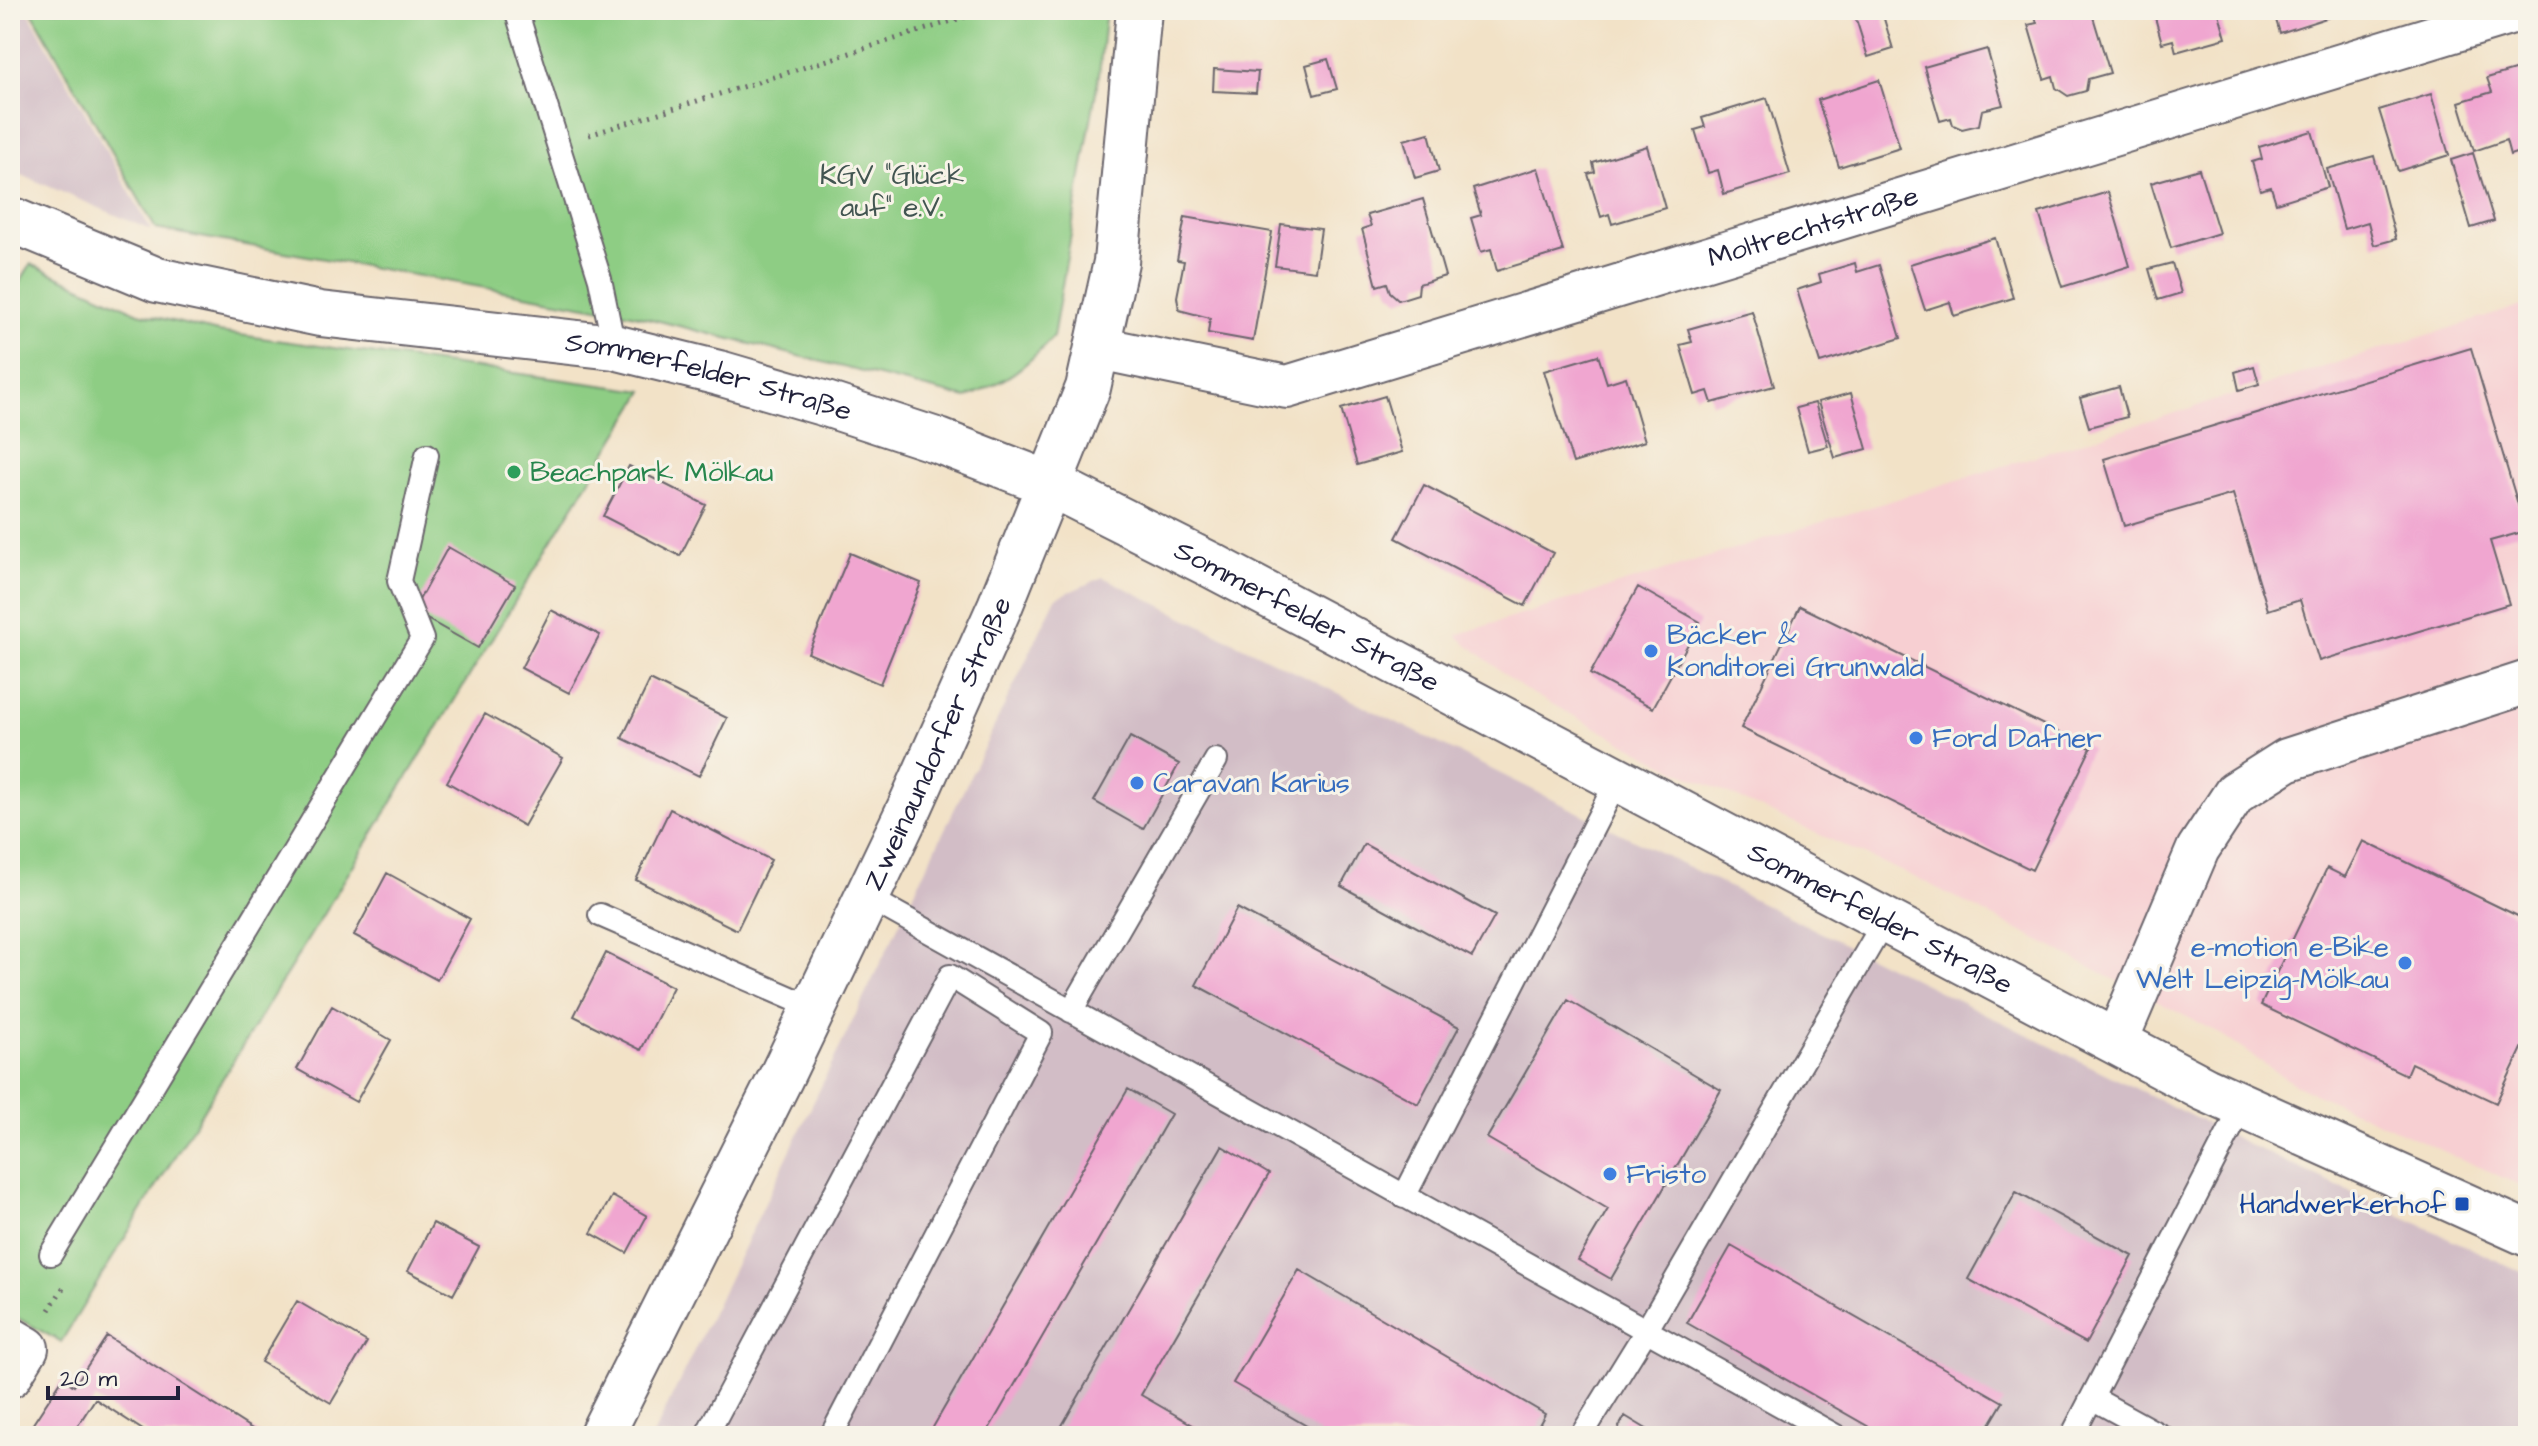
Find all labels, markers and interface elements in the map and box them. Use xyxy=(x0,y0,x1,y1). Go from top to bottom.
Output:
park label: KGV "Glück auf" e.V. xyxy=(820,156,964,227)
street label: Moltrechtstraße xyxy=(1703,176,1923,277)
street label: Sommerfelder Straße xyxy=(563,322,857,431)
place label: Beachpark Mölkau xyxy=(530,453,774,492)
marker: Beachpark Mölkau xyxy=(505,463,523,481)
street label: Sommerfelder Straße xyxy=(1168,530,1447,702)
street label: Zweinaundorfer Straße xyxy=(854,591,1021,897)
place label: Bäcker & Konditorei Grunwald xyxy=(1667,616,1924,687)
marker: Bäcker & Konditorei Grunwald xyxy=(1642,642,1660,660)
place label: Ford Dafner xyxy=(1932,719,2102,758)
marker: Ford Dafner xyxy=(1907,729,1925,747)
place label: Caravan Karius xyxy=(1153,764,1350,803)
marker: Caravan Karius xyxy=(1128,774,1146,792)
street label: Sommerfelder Straße xyxy=(1741,832,2020,1004)
place label: e-motion e-Bike Welt Leipzig-Mölkau xyxy=(2136,928,2389,1000)
marker: e-motion e-Bike Welt Leipzig-Mölkau xyxy=(2396,954,2414,972)
place label: Fristo xyxy=(1626,1155,1706,1194)
marker: Fristo xyxy=(1601,1165,1619,1183)
place label: Handwerkerhof xyxy=(2239,1185,2446,1224)
marker: Handwerkerhof xyxy=(2453,1195,2471,1213)
scale bar xyxy=(48,1350,178,1400)
text: 20 m xyxy=(60,1362,117,1396)

